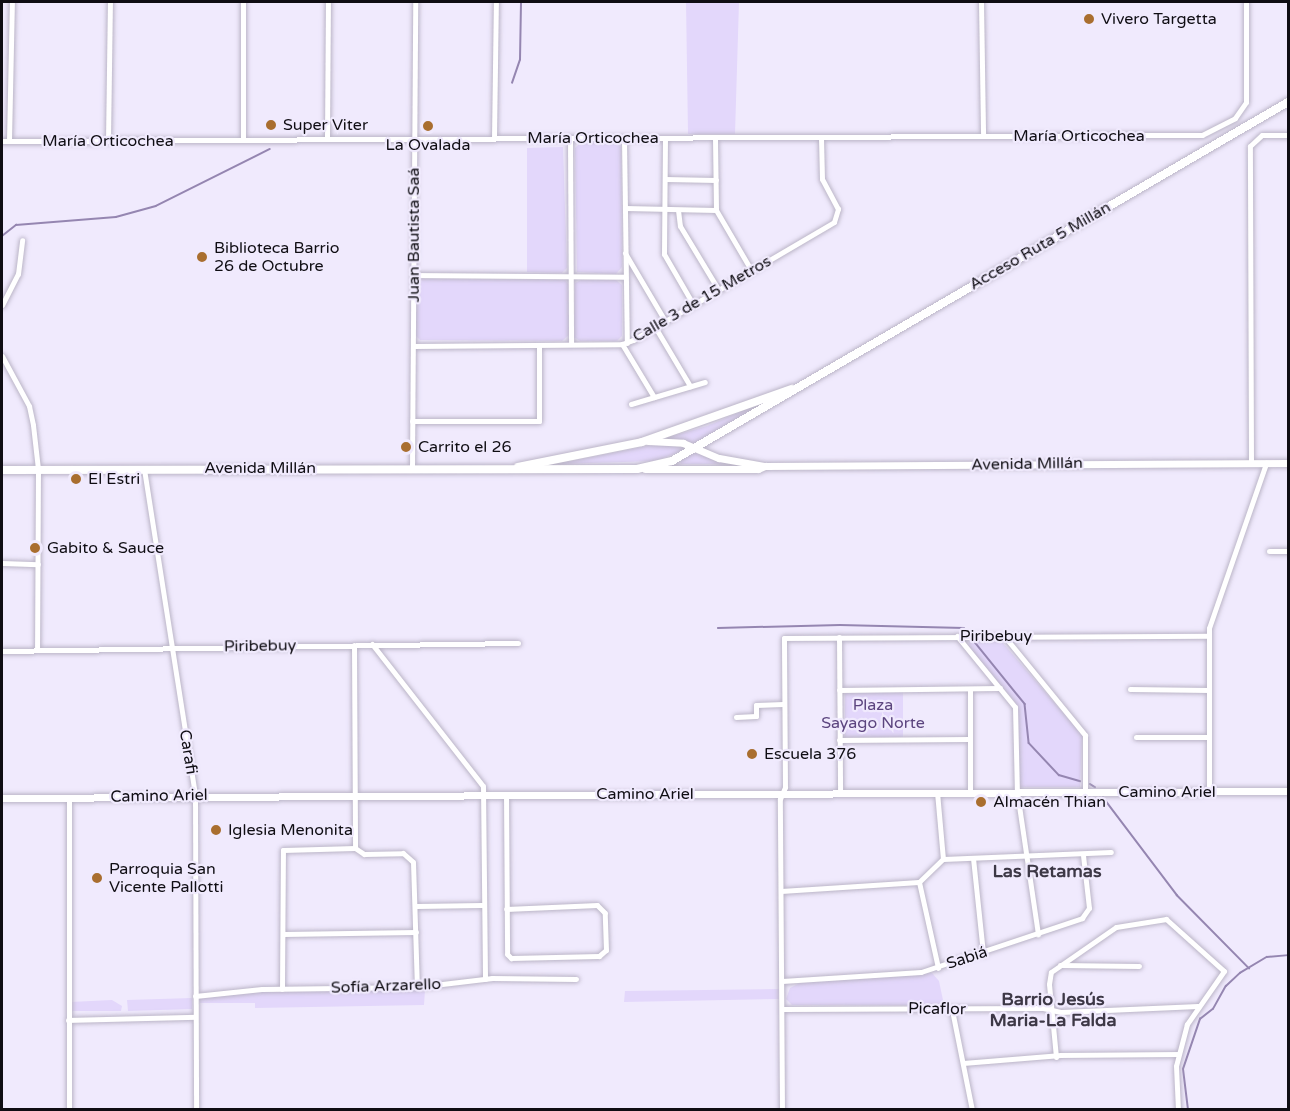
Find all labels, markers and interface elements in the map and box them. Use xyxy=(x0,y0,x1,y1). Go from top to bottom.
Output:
place label: Vivero Targetta xyxy=(1101,9,1217,29)
marker: Vivero Targetta xyxy=(1082,12,1096,26)
place label: Super Viter xyxy=(283,115,368,135)
marker: Super Viter xyxy=(264,118,278,132)
marker: La Ovalada xyxy=(421,119,435,133)
street label: María Orticochea xyxy=(1013,126,1145,146)
street label: María Orticochea xyxy=(527,128,659,148)
street label: María Orticochea xyxy=(42,131,174,151)
place label: La Ovalada xyxy=(386,135,470,155)
street label: Juan Bautista Saá xyxy=(404,168,424,302)
street label: Acceso Ruta 5 Millán xyxy=(966,198,1114,294)
place label: Biblioteca Barrio 26 de Octubre xyxy=(214,238,339,276)
marker: Biblioteca Barrio 26 de Octubre xyxy=(195,250,209,264)
street label: Calle 3 de 15 Metros xyxy=(629,251,775,347)
place label: Carrito el 26 xyxy=(418,437,512,457)
marker: Carrito el 26 xyxy=(399,440,413,454)
street label: Avenida Millán xyxy=(971,453,1083,475)
street label: Avenida Millán xyxy=(204,458,316,478)
place label: El Estri xyxy=(88,469,140,489)
marker: El Estri xyxy=(69,472,83,486)
place label: Gabito & Sauce xyxy=(47,538,164,558)
marker: Gabito & Sauce xyxy=(28,541,42,555)
street label: Piribebuy xyxy=(960,626,1032,646)
street label: Piribebuy xyxy=(224,636,296,656)
park label: Plaza Sayago Norte xyxy=(821,695,925,733)
street label: Carafi xyxy=(175,728,201,776)
place label: Escuela 376 xyxy=(764,744,856,764)
marker: Escuela 376 xyxy=(745,747,759,761)
street label: Camino Ariel xyxy=(1118,782,1216,802)
street label: Camino Ariel xyxy=(596,784,694,804)
street label: Camino Ariel xyxy=(110,786,208,806)
place label: Almacén Thian xyxy=(993,792,1106,812)
marker: Almacén Thian xyxy=(974,795,988,809)
place label: Iglesia Menonita xyxy=(228,820,353,840)
marker: Iglesia Menonita xyxy=(209,823,223,837)
place label: Parroquia San Vicente Pallotti xyxy=(109,859,223,897)
district label: Las Retamas xyxy=(992,860,1102,882)
marker: Parroquia San Vicente Pallotti xyxy=(90,871,104,885)
street label: Sabiá xyxy=(944,942,990,974)
street label: Sofía Arzarello xyxy=(331,974,441,998)
district label: Barrio Jesús Maria-La Falda xyxy=(989,989,1117,1032)
street label: Picaflor xyxy=(908,999,966,1019)

